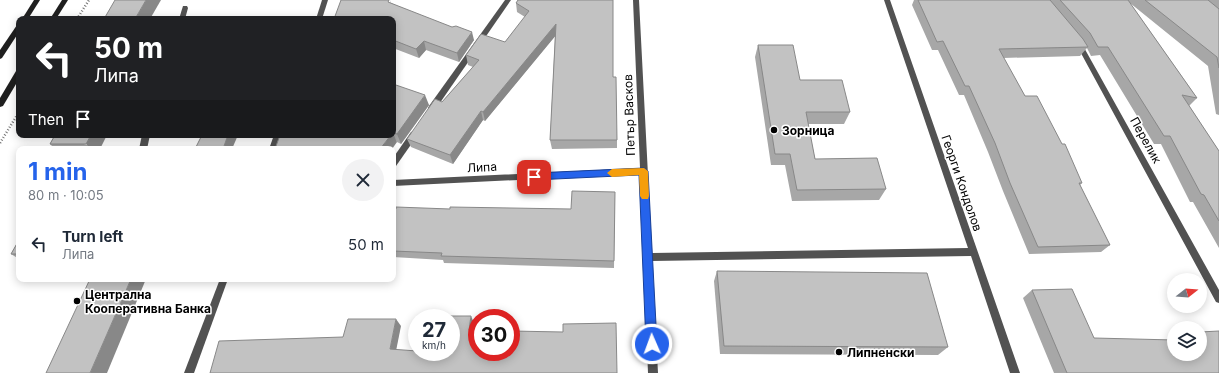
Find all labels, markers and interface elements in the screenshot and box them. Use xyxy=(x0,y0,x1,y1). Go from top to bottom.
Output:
text: 50 m xyxy=(94,31,163,65)
icon: left xyxy=(28,32,80,84)
text: Липа xyxy=(94,65,139,86)
street label: Петър Васков xyxy=(620,74,638,156)
icon: arrive xyxy=(72,108,94,130)
text: Then xyxy=(28,110,64,129)
street label: Перелик xyxy=(1127,114,1165,166)
place label: Зорница xyxy=(782,123,834,138)
marker: Зорница xyxy=(769,125,779,135)
street label: Георги Кондолов xyxy=(938,133,986,233)
text: 1 min xyxy=(28,157,87,186)
button: close xyxy=(342,159,384,201)
street label: Липа xyxy=(467,159,497,175)
pin xyxy=(517,160,551,194)
icon: arrive xyxy=(523,166,545,188)
text: 80 m · 10:05 xyxy=(28,187,104,203)
text: Turn left xyxy=(62,227,123,246)
icon: left xyxy=(28,233,50,255)
text: 50 m xyxy=(348,235,384,254)
text: Липа xyxy=(62,246,94,262)
north arrow xyxy=(1167,273,1207,313)
map controls xyxy=(1167,273,1207,361)
place label: Централна Кооперативна Банка xyxy=(85,287,211,316)
marker: Централна Кооперативна Банка xyxy=(72,296,82,306)
speed limit sign: 30 xyxy=(468,309,520,361)
text: 27 xyxy=(422,318,446,342)
button: layers xyxy=(1167,321,1207,361)
position arrow xyxy=(631,323,673,365)
text: km/h xyxy=(422,339,446,351)
place label: Липненски xyxy=(847,345,914,360)
marker: Липненски xyxy=(834,347,844,357)

